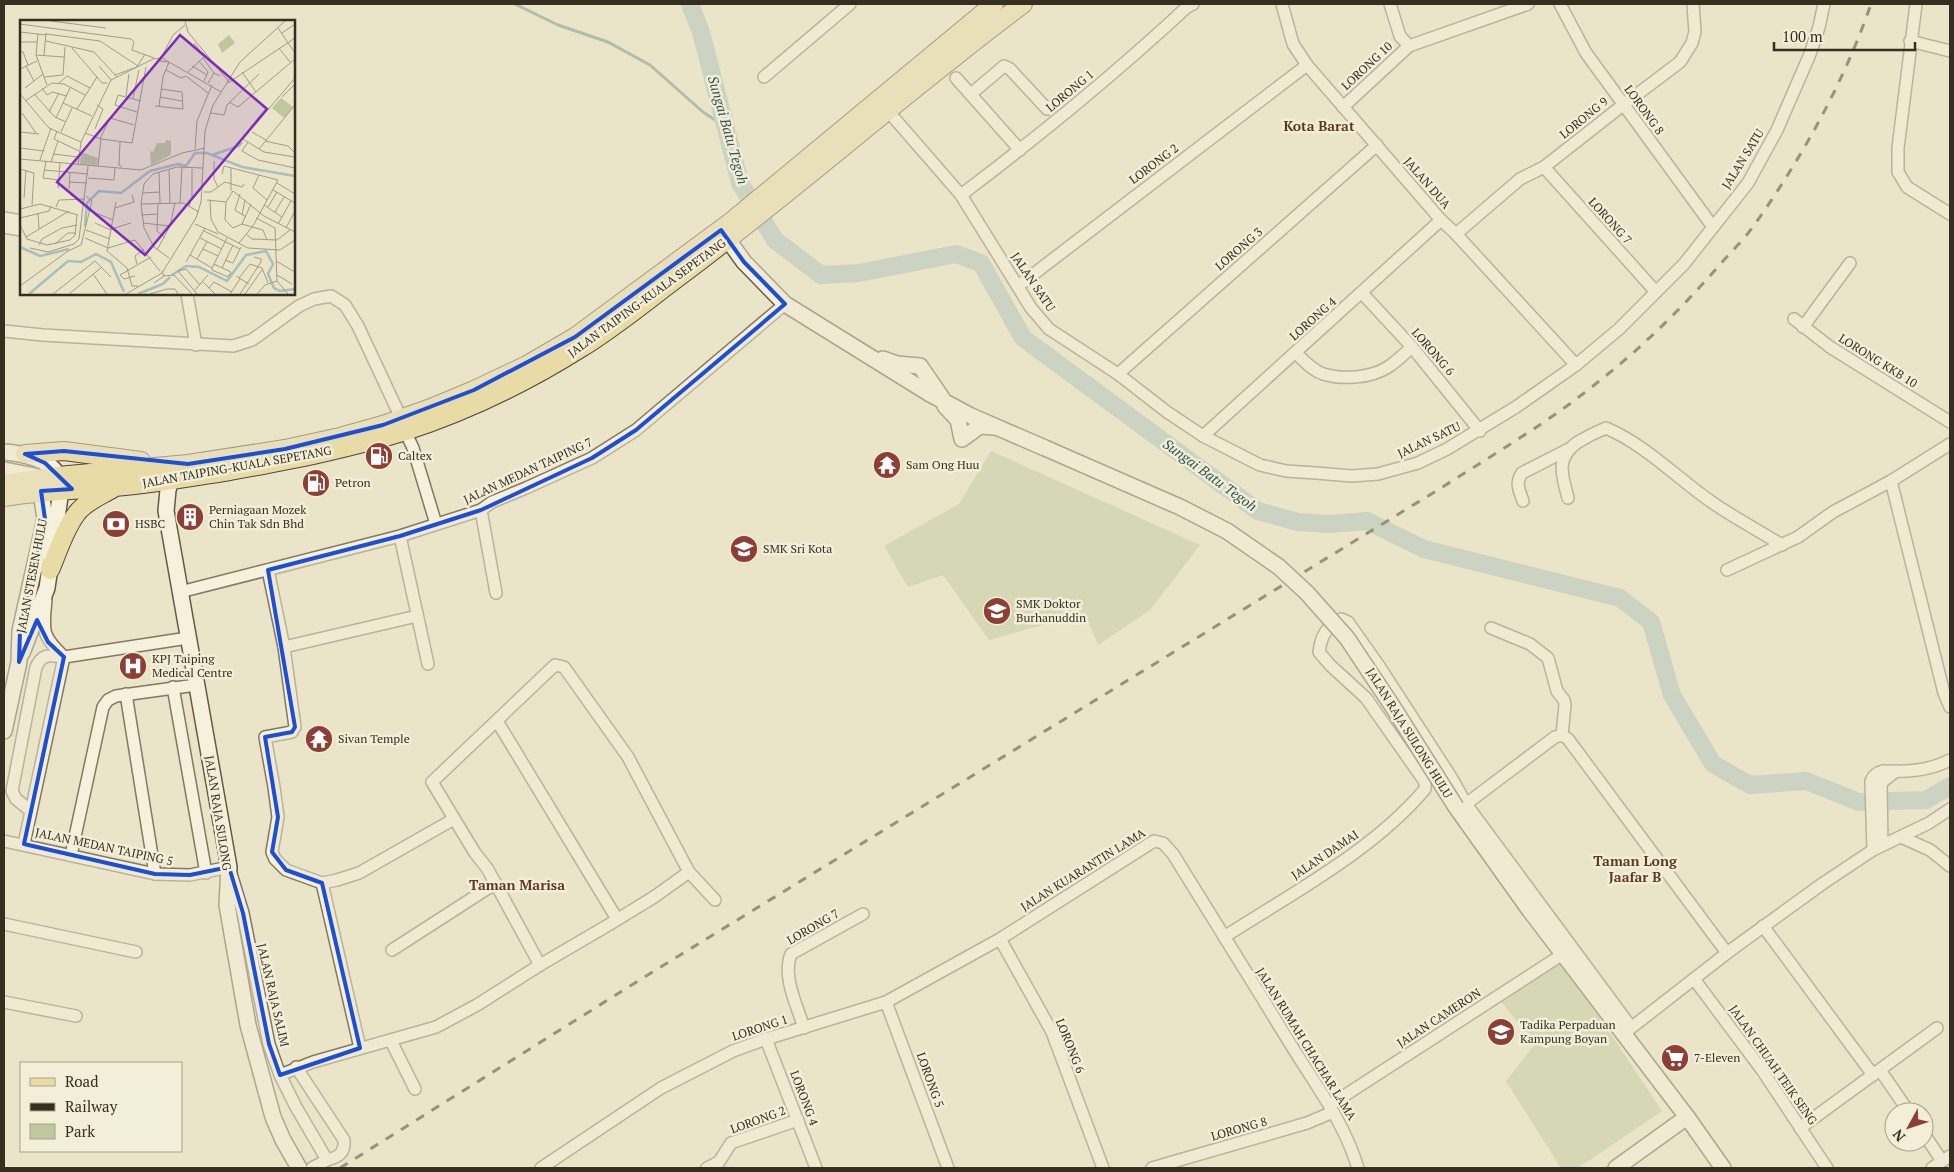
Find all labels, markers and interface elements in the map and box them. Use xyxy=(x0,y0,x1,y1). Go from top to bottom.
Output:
inset map xyxy=(20,20,295,295)
scale bar xyxy=(1774,20,1915,52)
text: 100 m xyxy=(1782,26,1823,46)
street label: LORONG 10 xyxy=(1338,38,1395,93)
street label: LORONG 1 xyxy=(1043,66,1097,115)
water label: Sungai Batu Tegoh xyxy=(704,73,753,186)
street label: LORONG 8 xyxy=(1621,82,1667,137)
street label: LORONG 9 xyxy=(1557,94,1611,142)
district label: Kota Barat xyxy=(1283,116,1355,135)
street label: JALAN SATU xyxy=(1718,126,1767,192)
street label: LORONG 2 xyxy=(1126,140,1181,187)
street label: JALAN DUA xyxy=(1401,154,1454,212)
street label: LORONG 7 xyxy=(1585,194,1635,247)
street label: LORONG 3 xyxy=(1212,224,1265,273)
street label: JALAN TAIPING-KUALA SEPETANG xyxy=(565,235,729,360)
street label: JALAN SATU xyxy=(1008,249,1059,314)
street label: LORONG 4 xyxy=(1286,293,1340,344)
street label: LORONG 6 xyxy=(1409,325,1458,379)
street label: LORONG KKB 10 xyxy=(1836,330,1920,391)
street label: JALAN SATU xyxy=(1395,418,1463,461)
street label: JALAN MEDAN TAIPING 7 xyxy=(461,434,595,507)
water label: Sungai Batu Tegoh xyxy=(1159,434,1261,515)
fuel station icon: Caltex xyxy=(364,441,394,471)
street label: JALAN TAIPING-KUALA SEPETANG xyxy=(141,442,333,491)
place label: Caltex xyxy=(398,448,433,463)
temple icon: Sam Ong Huu xyxy=(872,450,902,480)
place label: Sam Ong Huu xyxy=(906,457,980,472)
fuel station icon: Petron xyxy=(301,468,331,498)
place label: Petron xyxy=(335,475,371,490)
building icon: Perniagaan Mozek Chin Tak Sdn Bhd xyxy=(175,502,205,532)
place label: Perniagaan Mozek Chin Tak Sdn Bhd xyxy=(209,502,307,531)
bank icon: HSBC xyxy=(101,509,131,539)
place label: HSBC xyxy=(135,516,166,531)
street label: JALAN STESEN HULU xyxy=(13,517,50,634)
school or university icon: SMK Sri Kota xyxy=(729,534,759,564)
place label: SMK Sri Kota xyxy=(763,541,832,556)
school or university icon: SMK Doktor Burhanuddin xyxy=(982,596,1012,626)
place label: SMK Doktor Burhanuddin xyxy=(1016,596,1086,625)
hospital icon: KPJ Taiping Medical Centre xyxy=(118,651,148,681)
place label: KPJ Taiping Medical Centre xyxy=(152,651,233,680)
street label: JALAN RAJA SULONG HULU xyxy=(1363,665,1456,801)
temple icon: Sivan Temple xyxy=(304,724,334,754)
place label: Sivan Temple xyxy=(338,731,410,746)
street label: JALAN RAJA SULONG xyxy=(202,754,235,872)
street label: JALAN MEDAN TAIPING 5 xyxy=(34,825,174,868)
street label: JALAN KUARANTIN LAMA xyxy=(1018,825,1149,914)
street label: JALAN DAMAI xyxy=(1288,827,1361,883)
district label: Taman Long Jaafar B xyxy=(1593,851,1678,886)
district label: Taman Marisa xyxy=(469,875,565,894)
street label: LORONG 7 xyxy=(784,906,841,947)
street label: JALAN RAJA SALIM xyxy=(254,942,293,1049)
street label: JALAN RUMAH CHACHAR LAMA xyxy=(1253,965,1360,1124)
street label: JALAN CAMERON xyxy=(1394,985,1484,1050)
street label: JALAN CHUAH TEIK SENG xyxy=(1726,1002,1821,1128)
street label: LORONG 1 xyxy=(730,1011,790,1044)
street label: LORONG 6 xyxy=(1053,1016,1088,1076)
school or university icon: Tadika Perpaduan Kampung Boyan xyxy=(1486,1017,1516,1047)
place label: Tadika Perpaduan Kampung Boyan xyxy=(1520,1017,1616,1046)
supermarket icon: 7-Eleven xyxy=(1660,1043,1690,1073)
street label: LORONG 5 xyxy=(914,1050,947,1109)
place label: 7-Eleven xyxy=(1694,1050,1740,1065)
legend xyxy=(20,1062,182,1152)
street label: LORONG 4 xyxy=(787,1068,822,1128)
text: Road xyxy=(65,1071,98,1091)
text: Railway xyxy=(65,1096,118,1116)
north arrow xyxy=(1884,1102,1934,1152)
street label: LORONG 2 xyxy=(728,1103,787,1136)
street label: LORONG 8 xyxy=(1209,1113,1269,1144)
text: Park xyxy=(65,1121,95,1141)
text: N xyxy=(1888,1125,1909,1146)

